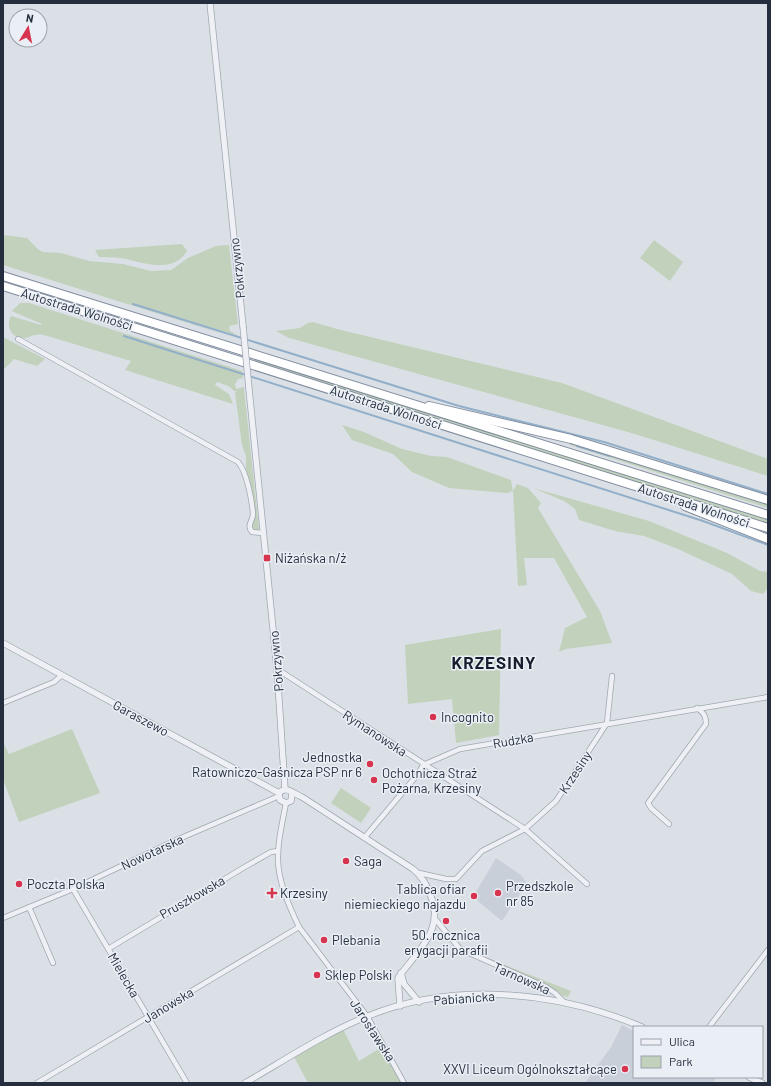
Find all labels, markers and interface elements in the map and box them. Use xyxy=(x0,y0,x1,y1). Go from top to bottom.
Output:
north arrow xyxy=(8,8,48,48)
text: N xyxy=(25,11,35,25)
street label: Pokrzywno xyxy=(226,237,248,299)
street label: Autostrada Wolności xyxy=(19,284,135,334)
street label: Autostrada Wolności xyxy=(328,381,444,433)
street label: Autostrada Wolności xyxy=(636,479,752,531)
place label: Niżańska n/ż xyxy=(275,550,347,566)
marker: Niżańska n/ż xyxy=(262,553,272,563)
street label: Pokrzywno xyxy=(265,630,287,692)
district label: KRZESINY xyxy=(452,652,536,672)
street label: Garaszewo xyxy=(110,697,172,739)
street label: Rymanowska xyxy=(340,706,410,760)
place label: Incognito xyxy=(441,709,494,725)
marker: Incognito xyxy=(428,712,438,722)
street label: Rudzka xyxy=(491,729,535,751)
street label: Krzesiny xyxy=(555,748,595,796)
place label: Jednostka Ratowniczo-Gaśnicza PSP nr 6 xyxy=(192,749,362,780)
marker: Jednostka Ratowniczo-Gaśnicza PSP nr 6 xyxy=(365,759,375,769)
place label: Ochotnicza Straż Pożarna, Krzesiny xyxy=(382,765,481,796)
marker: Ochotnicza Straż Pożarna, Krzesiny xyxy=(369,775,379,785)
street label: Nowotarska xyxy=(118,831,186,873)
place label: Saga xyxy=(354,853,382,869)
marker: Saga xyxy=(341,856,351,866)
street label: Pruszkowska xyxy=(156,872,228,922)
place label: Poczta Polska xyxy=(27,876,105,892)
place label: Przedszkole nr 85 xyxy=(506,878,574,909)
marker: Poczta Polska xyxy=(14,879,24,889)
place label: Tablica ofiar niemieckiego najazdu xyxy=(344,881,466,912)
place label: Krzesiny xyxy=(280,885,328,901)
marker: Krzesiny xyxy=(267,888,277,898)
marker: Przedszkole nr 85 xyxy=(493,888,503,898)
marker: Tablica ofiar niemieckiego najazdu xyxy=(469,891,479,901)
marker: 50. rocznica erygacji parafii xyxy=(441,916,451,926)
place label: 50. rocznica erygacji parafii xyxy=(404,927,488,958)
place label: Plebania xyxy=(332,932,380,948)
marker: Plebania xyxy=(319,935,329,945)
street label: Mielecka xyxy=(105,950,143,1000)
street label: Tarnowska xyxy=(491,958,553,998)
place label: Sklep Polski xyxy=(325,967,392,983)
marker: Sklep Polski xyxy=(312,970,322,980)
street label: Janowska xyxy=(140,984,196,1026)
street label: Pabianicka xyxy=(433,988,495,1008)
street label: Jarosławska xyxy=(347,996,399,1064)
legend xyxy=(633,1026,763,1078)
text: Ulica xyxy=(669,1034,695,1048)
text: Park xyxy=(669,1054,693,1068)
place label: XXVI Liceum Ogólnokształcące xyxy=(443,1061,617,1077)
marker: XXVI Liceum Ogólnokształcące xyxy=(620,1064,630,1074)

